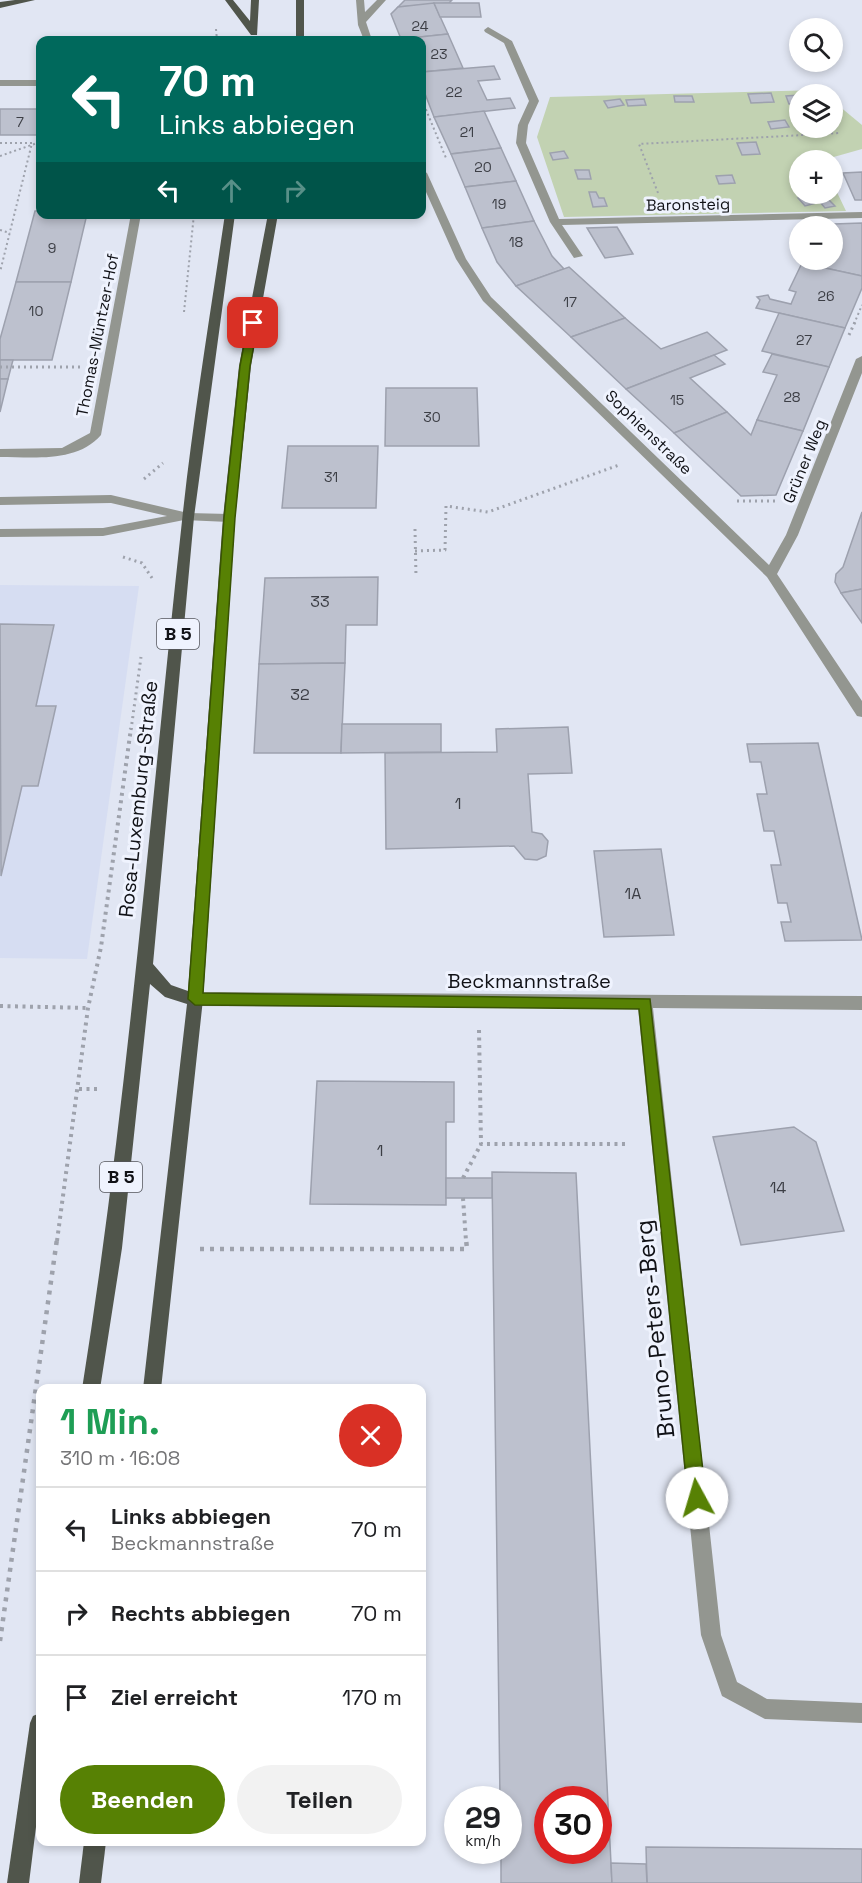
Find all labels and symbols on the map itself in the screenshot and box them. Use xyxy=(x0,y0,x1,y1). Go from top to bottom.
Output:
house number: 24 xyxy=(412,17,429,35)
house number: 23 xyxy=(431,45,447,63)
house number: 22 xyxy=(446,83,462,101)
house number: 7 xyxy=(16,113,24,131)
house number: 21 xyxy=(460,123,474,141)
house number: 20 xyxy=(474,158,492,176)
street label: Baronsteig xyxy=(646,193,730,216)
house number: 19 xyxy=(492,195,506,213)
house number: 18 xyxy=(509,233,524,251)
house number: 9 xyxy=(48,239,56,257)
street label: Thomas-Müntzer-Hof xyxy=(71,252,124,419)
house number: 26 xyxy=(817,287,835,305)
house number: 17 xyxy=(563,293,577,311)
pin xyxy=(227,297,278,348)
house number: 10 xyxy=(29,302,43,320)
house number: 27 xyxy=(796,331,812,349)
street label: Sophienstraße xyxy=(601,386,697,479)
house number: 28 xyxy=(783,388,801,406)
house number: 15 xyxy=(670,391,684,409)
house number: 30 xyxy=(423,408,441,426)
street label: Grüner Weg xyxy=(778,416,831,506)
house number: 31 xyxy=(324,468,338,486)
house number: 33 xyxy=(310,591,330,612)
road number: B 5 xyxy=(157,619,199,649)
street label: Rosa-Luxemburg-Straße xyxy=(113,679,163,919)
house number: 32 xyxy=(290,684,310,705)
house number: 1 xyxy=(455,793,461,814)
house number: 1A xyxy=(625,883,641,904)
street label: Beckmannstraße xyxy=(447,968,611,994)
house number: 1 xyxy=(377,1140,383,1161)
road number: B 5 xyxy=(100,1162,142,1192)
house number: 14 xyxy=(770,1177,786,1198)
street label: Bruno-Peters-Berg xyxy=(628,1218,681,1440)
position arrow xyxy=(665,1466,729,1530)
speed limit sign: 30 xyxy=(534,1786,612,1864)

